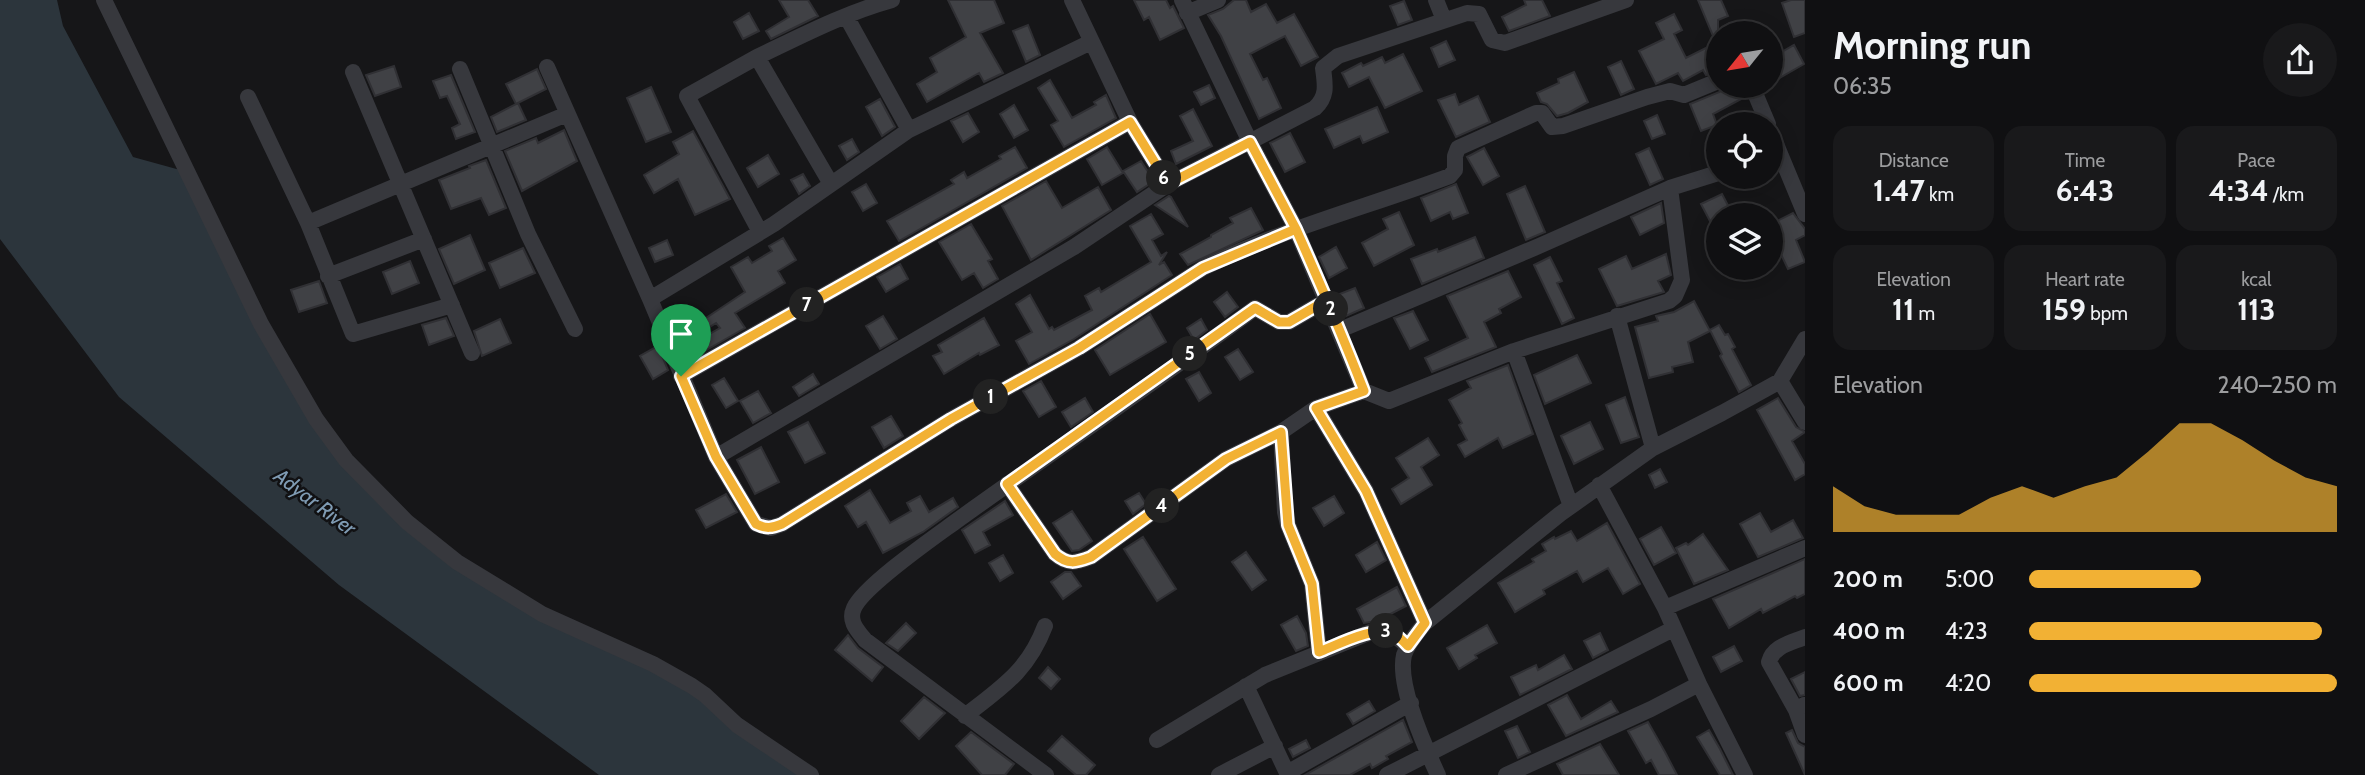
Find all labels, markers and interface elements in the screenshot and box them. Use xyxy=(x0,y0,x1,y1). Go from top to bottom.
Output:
north arrow xyxy=(1706,21,1783,98)
map controls xyxy=(1706,21,1783,280)
text: Morning run xyxy=(1833,22,2032,69)
button: share xyxy=(2263,23,2337,97)
text: 06:35 xyxy=(1833,72,1892,100)
button: locate xyxy=(1706,112,1783,189)
text: Distance xyxy=(1879,149,1949,172)
text: Time xyxy=(2065,149,2105,172)
text: Pace xyxy=(2237,149,2275,172)
pin: 6 xyxy=(1146,160,1182,196)
text: 6 xyxy=(1158,166,1169,189)
text: 1.47 xyxy=(1873,172,1925,209)
text: 6:43 xyxy=(2056,172,2114,209)
text: 4:34 xyxy=(2208,172,2269,209)
text: km xyxy=(1925,183,1954,206)
text: /km xyxy=(2269,183,2304,206)
button: layers xyxy=(1706,203,1783,280)
text: Elevation xyxy=(1877,268,1951,291)
text: Heart rate xyxy=(2045,268,2125,291)
text: kcal xyxy=(2241,268,2271,291)
pin: 7 xyxy=(790,288,824,322)
text: 11 xyxy=(1892,291,1914,328)
text: 159 xyxy=(2042,291,2086,328)
text: 113 xyxy=(2237,291,2275,328)
pin: 2 xyxy=(1314,292,1348,326)
text: 7 xyxy=(802,293,811,316)
text: 2 xyxy=(1325,297,1336,320)
text: m xyxy=(1914,302,1935,325)
text: bpm xyxy=(2086,302,2128,325)
pin xyxy=(651,304,711,376)
icon: arrive xyxy=(662,315,700,353)
pin: 5 xyxy=(1172,336,1208,372)
text: 5 xyxy=(1184,342,1195,365)
text: Elevation xyxy=(1833,371,1923,399)
text: 240–250 m xyxy=(2218,371,2337,399)
pin: 1 xyxy=(974,380,1009,414)
text: 1 xyxy=(987,385,994,408)
water label: Adyar River xyxy=(269,462,362,541)
pin: 4 xyxy=(1144,489,1180,524)
text: 4 xyxy=(1156,494,1167,517)
text: 200 m xyxy=(1833,565,1903,593)
text: 5:00 xyxy=(1945,565,1994,593)
pin: 3 xyxy=(1368,614,1404,648)
text: 400 m xyxy=(1833,617,1905,645)
text: 4:23 xyxy=(1945,617,1988,645)
text: 3 xyxy=(1380,619,1391,642)
text: 600 m xyxy=(1833,669,1904,697)
text: 4:20 xyxy=(1945,669,1991,697)

